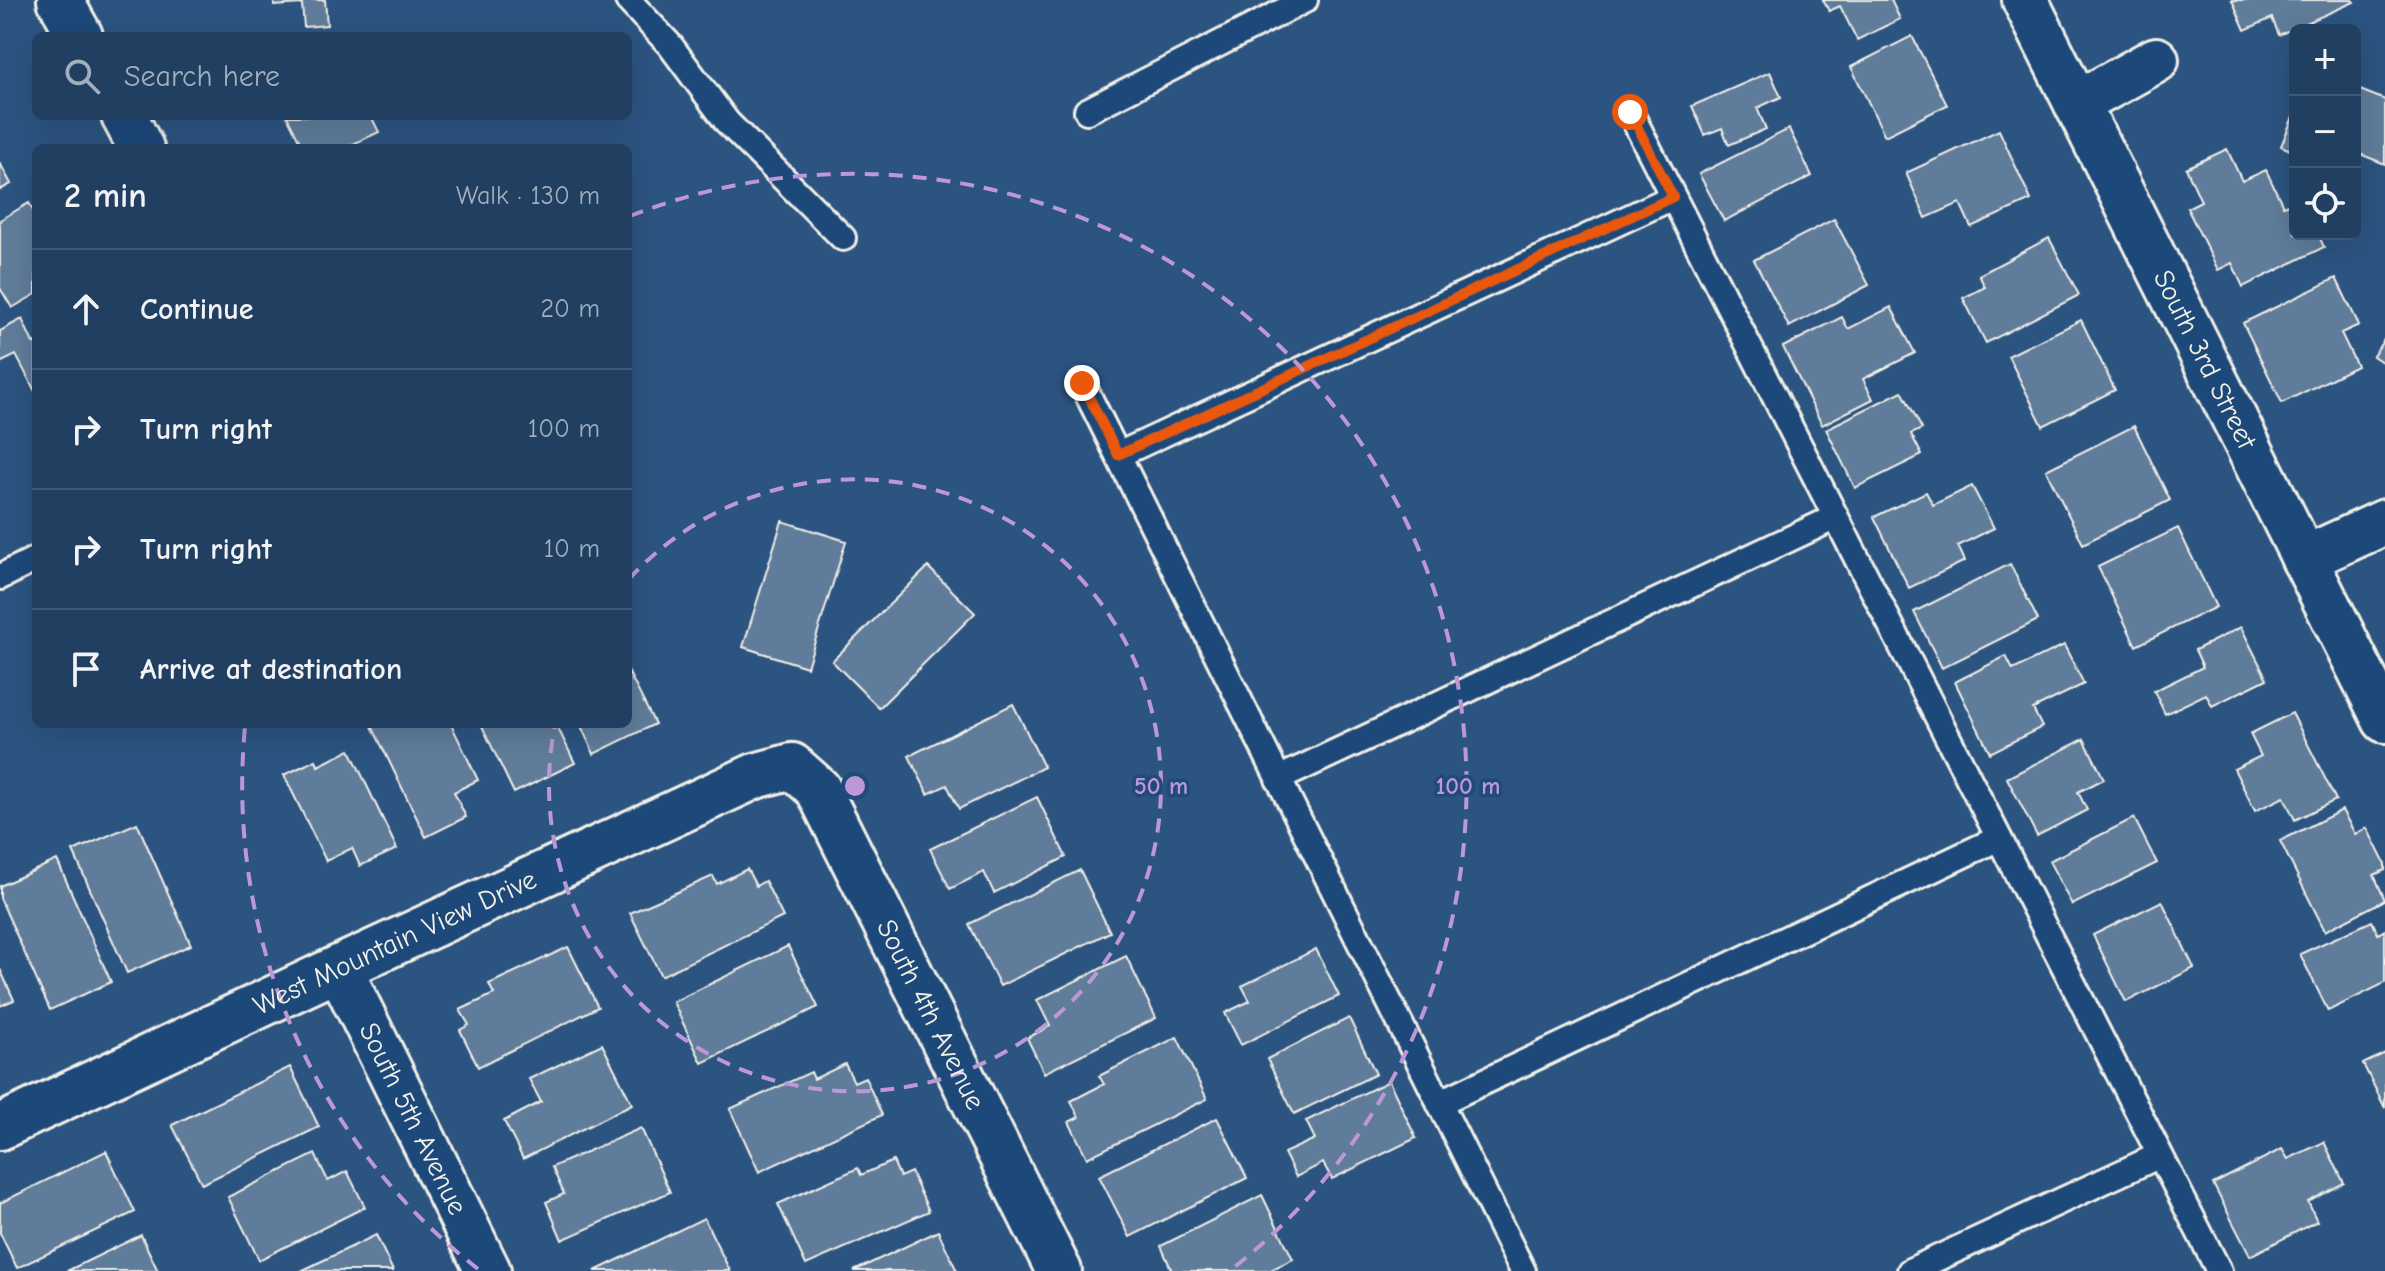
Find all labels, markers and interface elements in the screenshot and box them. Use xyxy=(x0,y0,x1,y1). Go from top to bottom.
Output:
map controls xyxy=(2289,24,2361,240)
button: + xyxy=(2289,24,2361,96)
search box xyxy=(32,32,632,120)
icon: search xyxy=(60,54,104,98)
text: Search here xyxy=(124,59,280,94)
route start xyxy=(1612,94,1648,130)
button: − xyxy=(2289,96,2361,168)
button: locate xyxy=(2289,168,2361,240)
text: 2 min xyxy=(64,176,147,216)
text: Walk · 130 m xyxy=(456,181,600,211)
street label: South 3rd Street xyxy=(2147,265,2263,455)
icon: ahead xyxy=(64,287,108,331)
text: Continue xyxy=(140,292,254,327)
text: 20 m xyxy=(540,294,600,324)
route end xyxy=(1064,365,1100,401)
icon: right xyxy=(64,407,108,451)
text: Turn right xyxy=(140,412,272,447)
text: 100 m xyxy=(528,414,600,444)
icon: right xyxy=(64,527,108,571)
text: Turn right xyxy=(140,532,272,567)
text: 10 m xyxy=(544,534,600,564)
icon: arrive xyxy=(64,647,108,691)
text: Arrive at destination xyxy=(140,652,402,687)
centre of rings xyxy=(841,772,869,800)
text: 50 m xyxy=(1134,772,1188,800)
text: 100 m xyxy=(1436,772,1500,800)
street label: West Mountain View Drive xyxy=(248,863,542,1022)
street label: South 4th Avenue xyxy=(870,914,992,1115)
street label: South 5th Avenue xyxy=(352,1018,474,1220)

